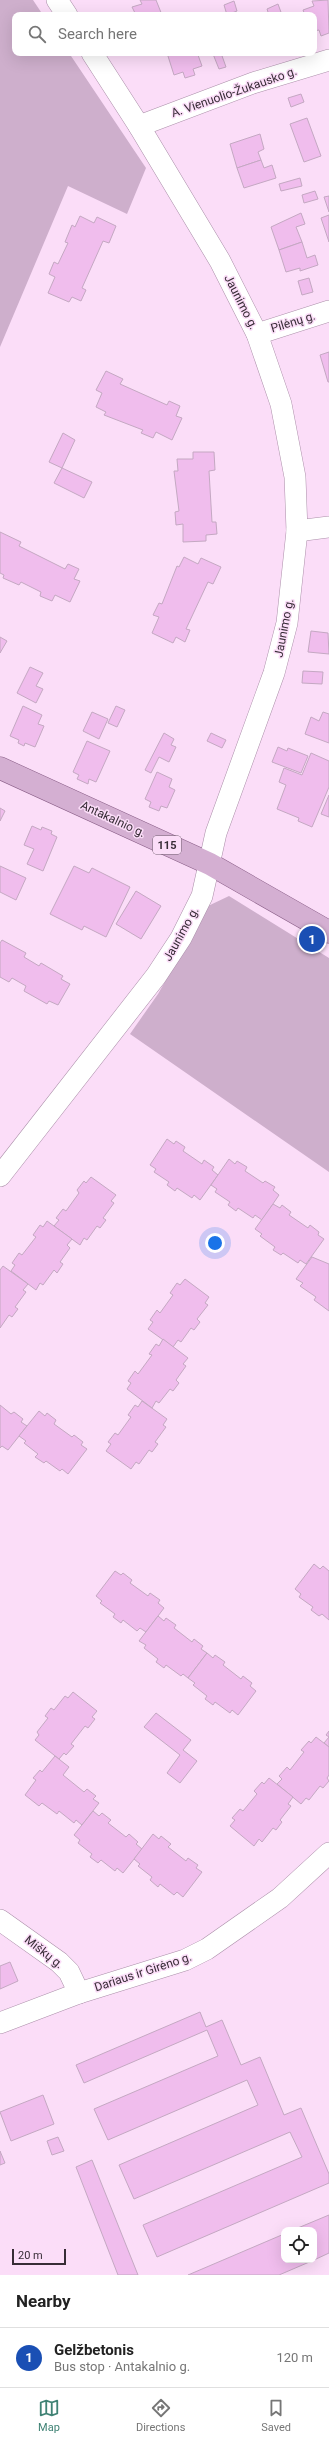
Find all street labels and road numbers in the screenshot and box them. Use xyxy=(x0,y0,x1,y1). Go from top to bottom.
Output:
street label: A. Vienuolio-Žukausko g. xyxy=(169,63,299,120)
street label: Jaunimo g. xyxy=(221,272,261,332)
street label: Pilėnų g. xyxy=(269,309,317,335)
street label: Jaunimo g. xyxy=(271,597,297,659)
street label: Antakalnio g. xyxy=(78,798,148,840)
road number: 115 xyxy=(153,836,181,854)
street label: Jaunimo g. xyxy=(160,905,202,963)
street label: Miškų g. xyxy=(22,1933,66,1971)
street label: Dariaus ir Girėno g. xyxy=(93,1950,193,1994)

